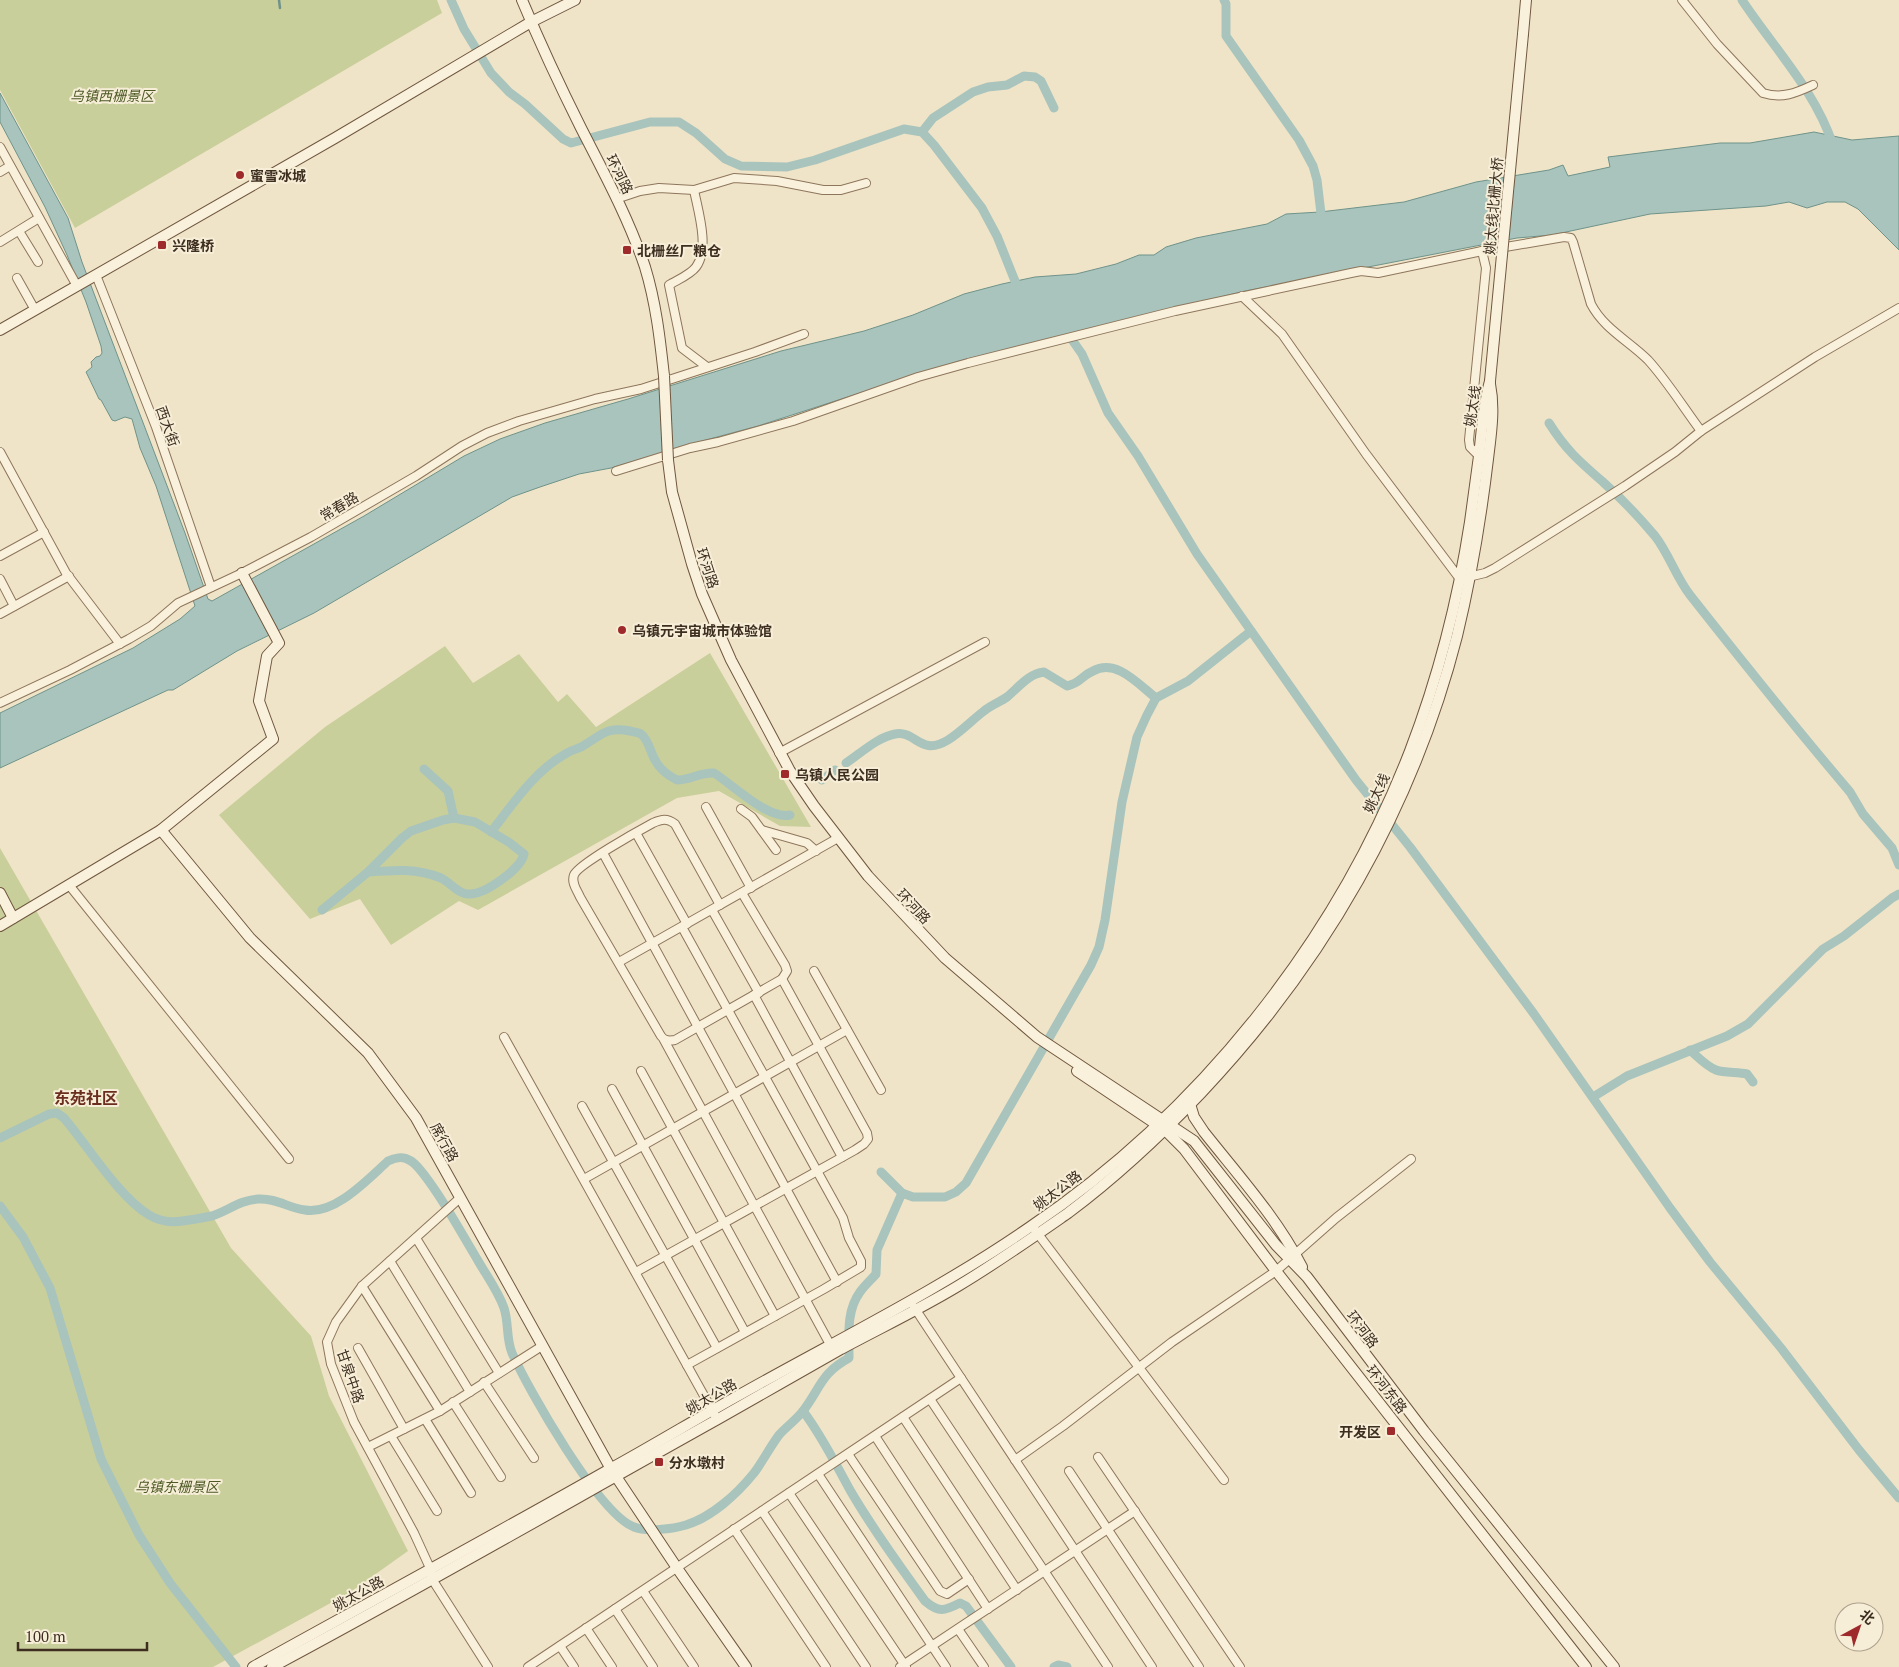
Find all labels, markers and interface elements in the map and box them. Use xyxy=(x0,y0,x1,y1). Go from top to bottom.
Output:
park label: 乌镇西栅景区 xyxy=(70,86,156,105)
street label: 环河路 xyxy=(602,151,638,197)
street label: 姚太线北栅大桥 xyxy=(1479,156,1507,256)
place label: 蜜雪冰城 xyxy=(250,166,306,185)
marker: 蜜雪冰城 xyxy=(234,169,246,181)
place label: 兴隆桥 xyxy=(172,236,214,255)
marker: 兴隆桥 xyxy=(156,239,168,251)
place label: 北栅丝厂粮仓 xyxy=(637,241,721,260)
marker: 北栅丝厂粮仓 xyxy=(621,244,633,256)
street label: 姚太线 xyxy=(1459,384,1485,428)
street label: 西大街 xyxy=(152,403,184,449)
street label: 常春路 xyxy=(316,487,362,525)
street label: 环河路 xyxy=(692,545,724,591)
place label: 乌镇元宇宙城市体验馆 xyxy=(632,621,772,640)
marker: 乌镇元宇宙城市体验馆 xyxy=(616,624,628,636)
place label: 乌镇人民公园 xyxy=(795,765,879,784)
marker: 乌镇人民公园 xyxy=(779,768,791,780)
street label: 姚太线 xyxy=(1359,770,1393,816)
street label: 环河路 xyxy=(893,884,935,928)
district label: 东苑社区 xyxy=(54,1087,118,1109)
street label: 席行路 xyxy=(427,1119,463,1165)
street label: 姚太公路 xyxy=(1029,1166,1085,1214)
street label: 环河路 xyxy=(1343,1307,1383,1351)
street label: 甘泉中路 xyxy=(333,1346,369,1406)
street label: 环河东路 xyxy=(1362,1361,1412,1417)
street label: 姚太公路 xyxy=(682,1374,740,1418)
place label: 开发区 xyxy=(1339,1422,1381,1441)
marker: 开发区 xyxy=(1385,1425,1397,1437)
place label: 分水墩村 xyxy=(669,1453,725,1472)
marker: 分水墩村 xyxy=(653,1456,665,1468)
park label: 乌镇东栅景区 xyxy=(135,1477,221,1496)
street label: 姚太公路 xyxy=(329,1571,387,1615)
north arrow xyxy=(1834,1602,1884,1652)
text: 北 xyxy=(1856,1605,1879,1628)
scale bar xyxy=(18,1620,146,1652)
text: 100 m xyxy=(25,1626,66,1646)

